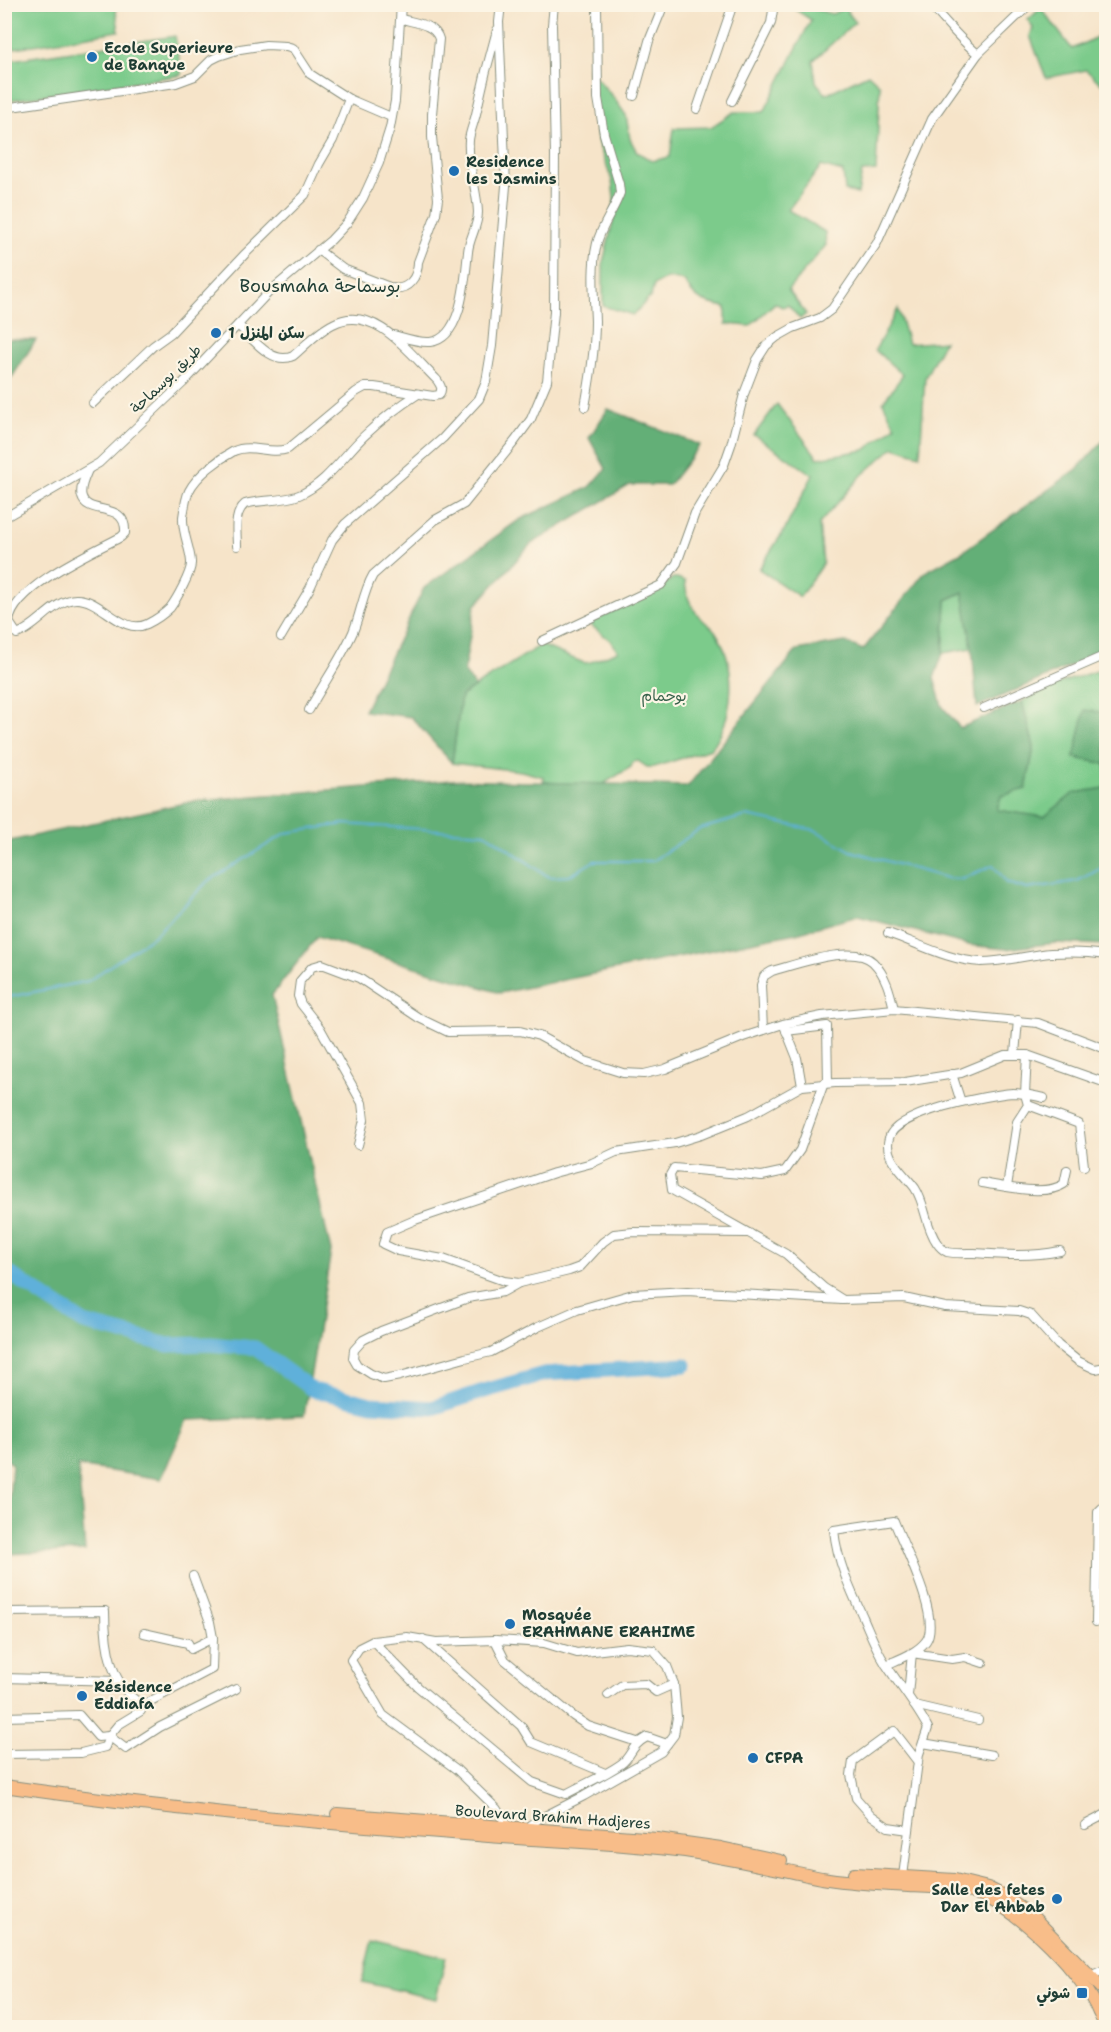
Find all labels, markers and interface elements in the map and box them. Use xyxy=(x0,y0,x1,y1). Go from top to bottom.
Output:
place label: Ecole Superieure de Banque xyxy=(104,38,233,75)
marker: Ecole Superieure de Banque xyxy=(85,50,99,64)
place label: Residence les Jasmins xyxy=(466,152,557,189)
marker: Residence les Jasmins xyxy=(447,164,461,178)
district label: Bousmaha بوسماحة xyxy=(240,274,400,298)
place label: سكن المنزل 1 xyxy=(228,323,305,343)
marker: سكن المنزل 1 xyxy=(209,326,223,340)
street label: طريق بوسماحة xyxy=(126,340,206,418)
park label: بوحمام xyxy=(641,686,687,707)
place label: Mosquée ERAHMANE ERAHIME xyxy=(522,1605,695,1642)
marker: Mosquée ERAHMANE ERAHIME xyxy=(503,1617,517,1631)
place label: Résidence Eddiafa xyxy=(94,1677,172,1714)
marker: Résidence Eddiafa xyxy=(75,1689,89,1703)
place label: CFPA xyxy=(765,1748,804,1768)
marker: CFPA xyxy=(746,1751,760,1765)
street label: Boulevard Brahim Hadjeres xyxy=(454,1800,652,1834)
place label: Salle des fetes Dar El Ahbab xyxy=(931,1880,1045,1917)
marker: Salle des fetes Dar El Ahbab xyxy=(1050,1892,1064,1906)
place label: شوني xyxy=(1037,1983,1070,2007)
marker: شوني xyxy=(1075,1986,1089,2000)

